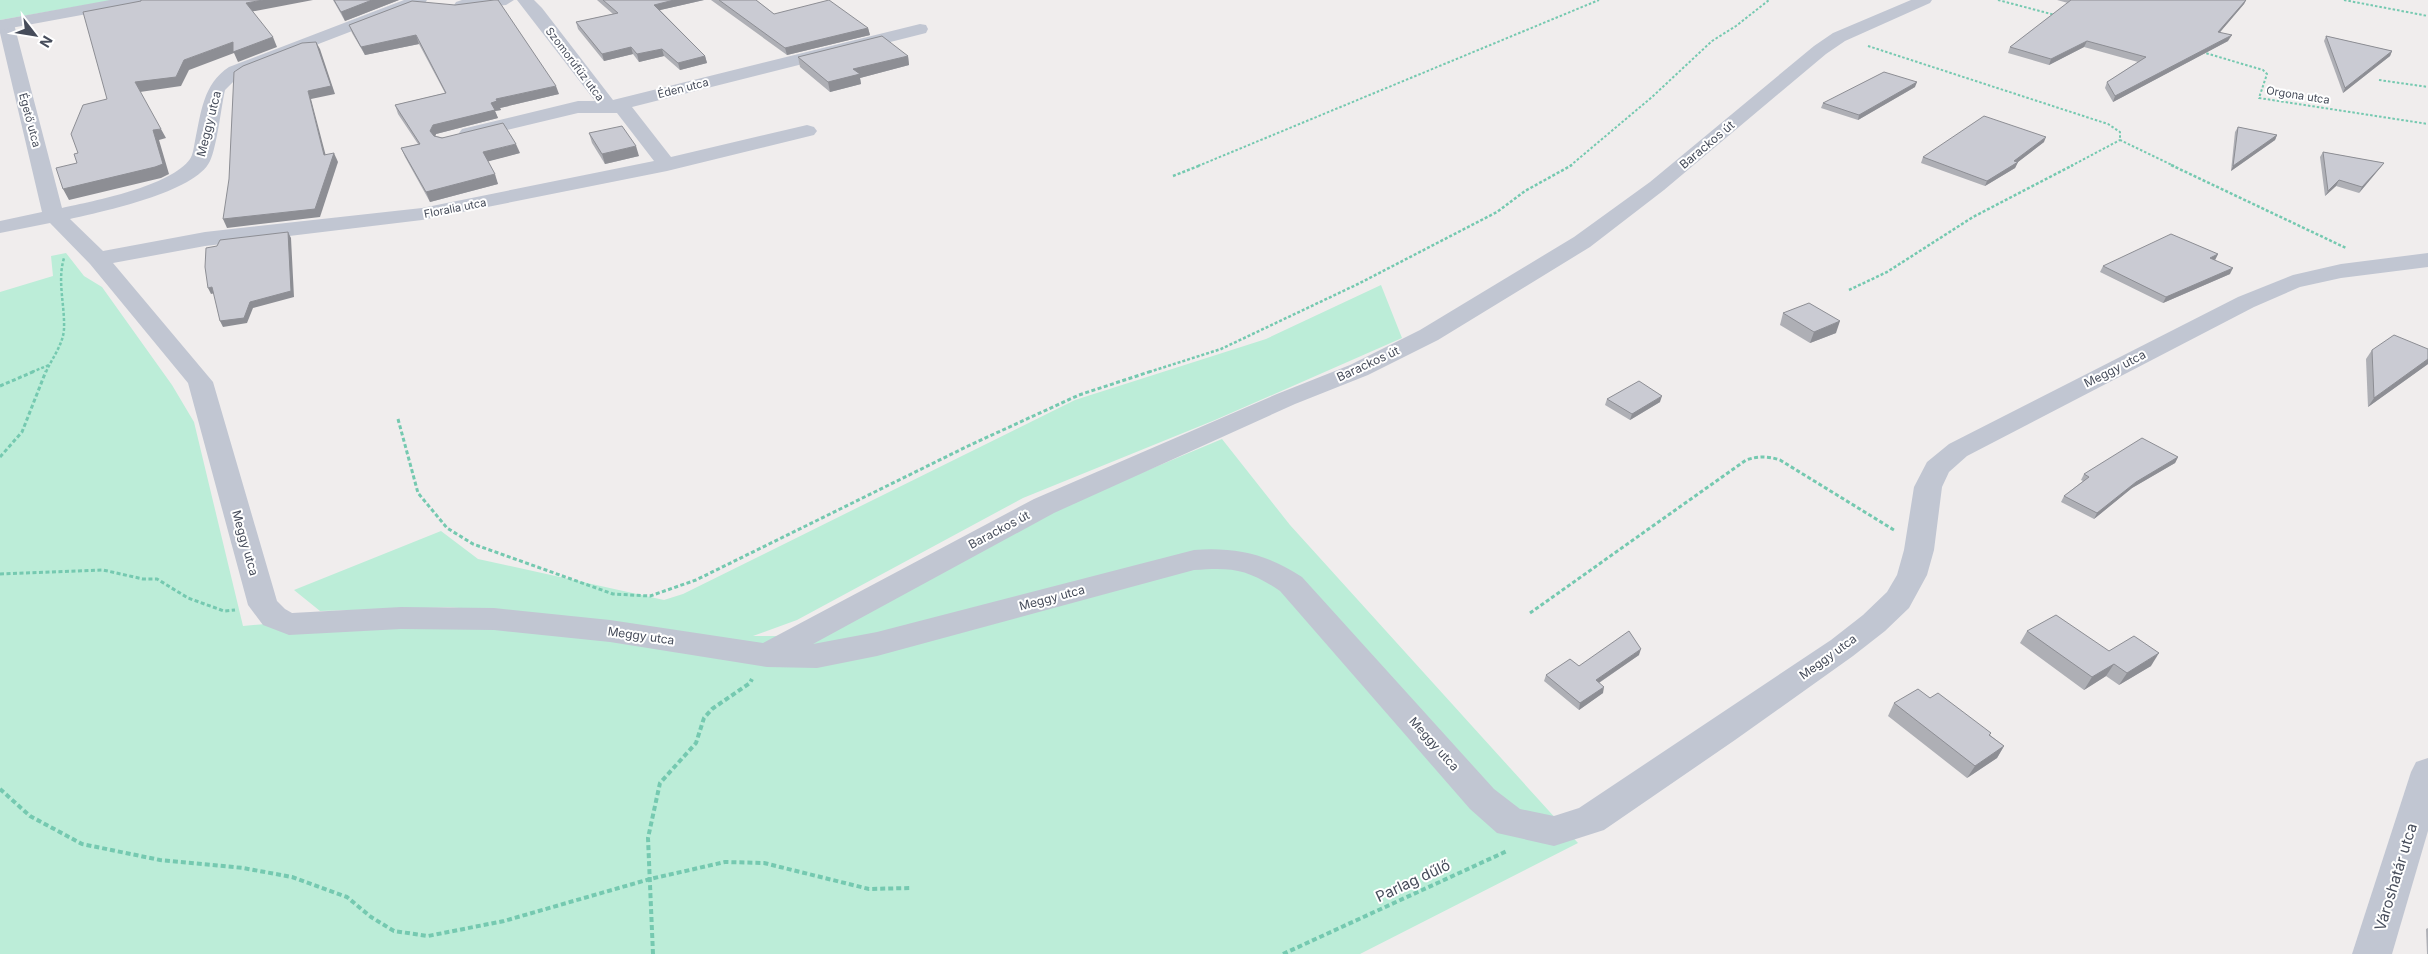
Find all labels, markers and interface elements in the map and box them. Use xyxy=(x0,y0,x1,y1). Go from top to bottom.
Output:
north arrow xyxy=(10,10,60,60)
street label: Szomorúfűz utca xyxy=(543,24,607,104)
text: N xyxy=(37,33,57,51)
street label: Éden utca xyxy=(656,75,710,101)
street label: Orgona utca xyxy=(2265,83,2331,107)
street label: Meggy utca xyxy=(193,89,224,158)
street label: Égető utca xyxy=(16,91,44,149)
street label: Barackos út xyxy=(1676,117,1737,172)
street label: Floralia utca xyxy=(423,195,487,221)
street label: Barackos út xyxy=(1334,343,1401,384)
street label: Meggy utca xyxy=(2081,347,2148,391)
street label: Barackos út xyxy=(966,507,1032,552)
street label: Meggy utca xyxy=(229,508,262,577)
street label: Meggy utca xyxy=(1017,582,1086,613)
street label: Meggy utca xyxy=(607,623,675,648)
street label: Meggy utca xyxy=(1796,631,1859,682)
street label: Meggy utca xyxy=(1406,714,1462,774)
street label: Városhatár utca xyxy=(2370,821,2421,933)
street label: Parlag dűlő xyxy=(1373,855,1453,906)

